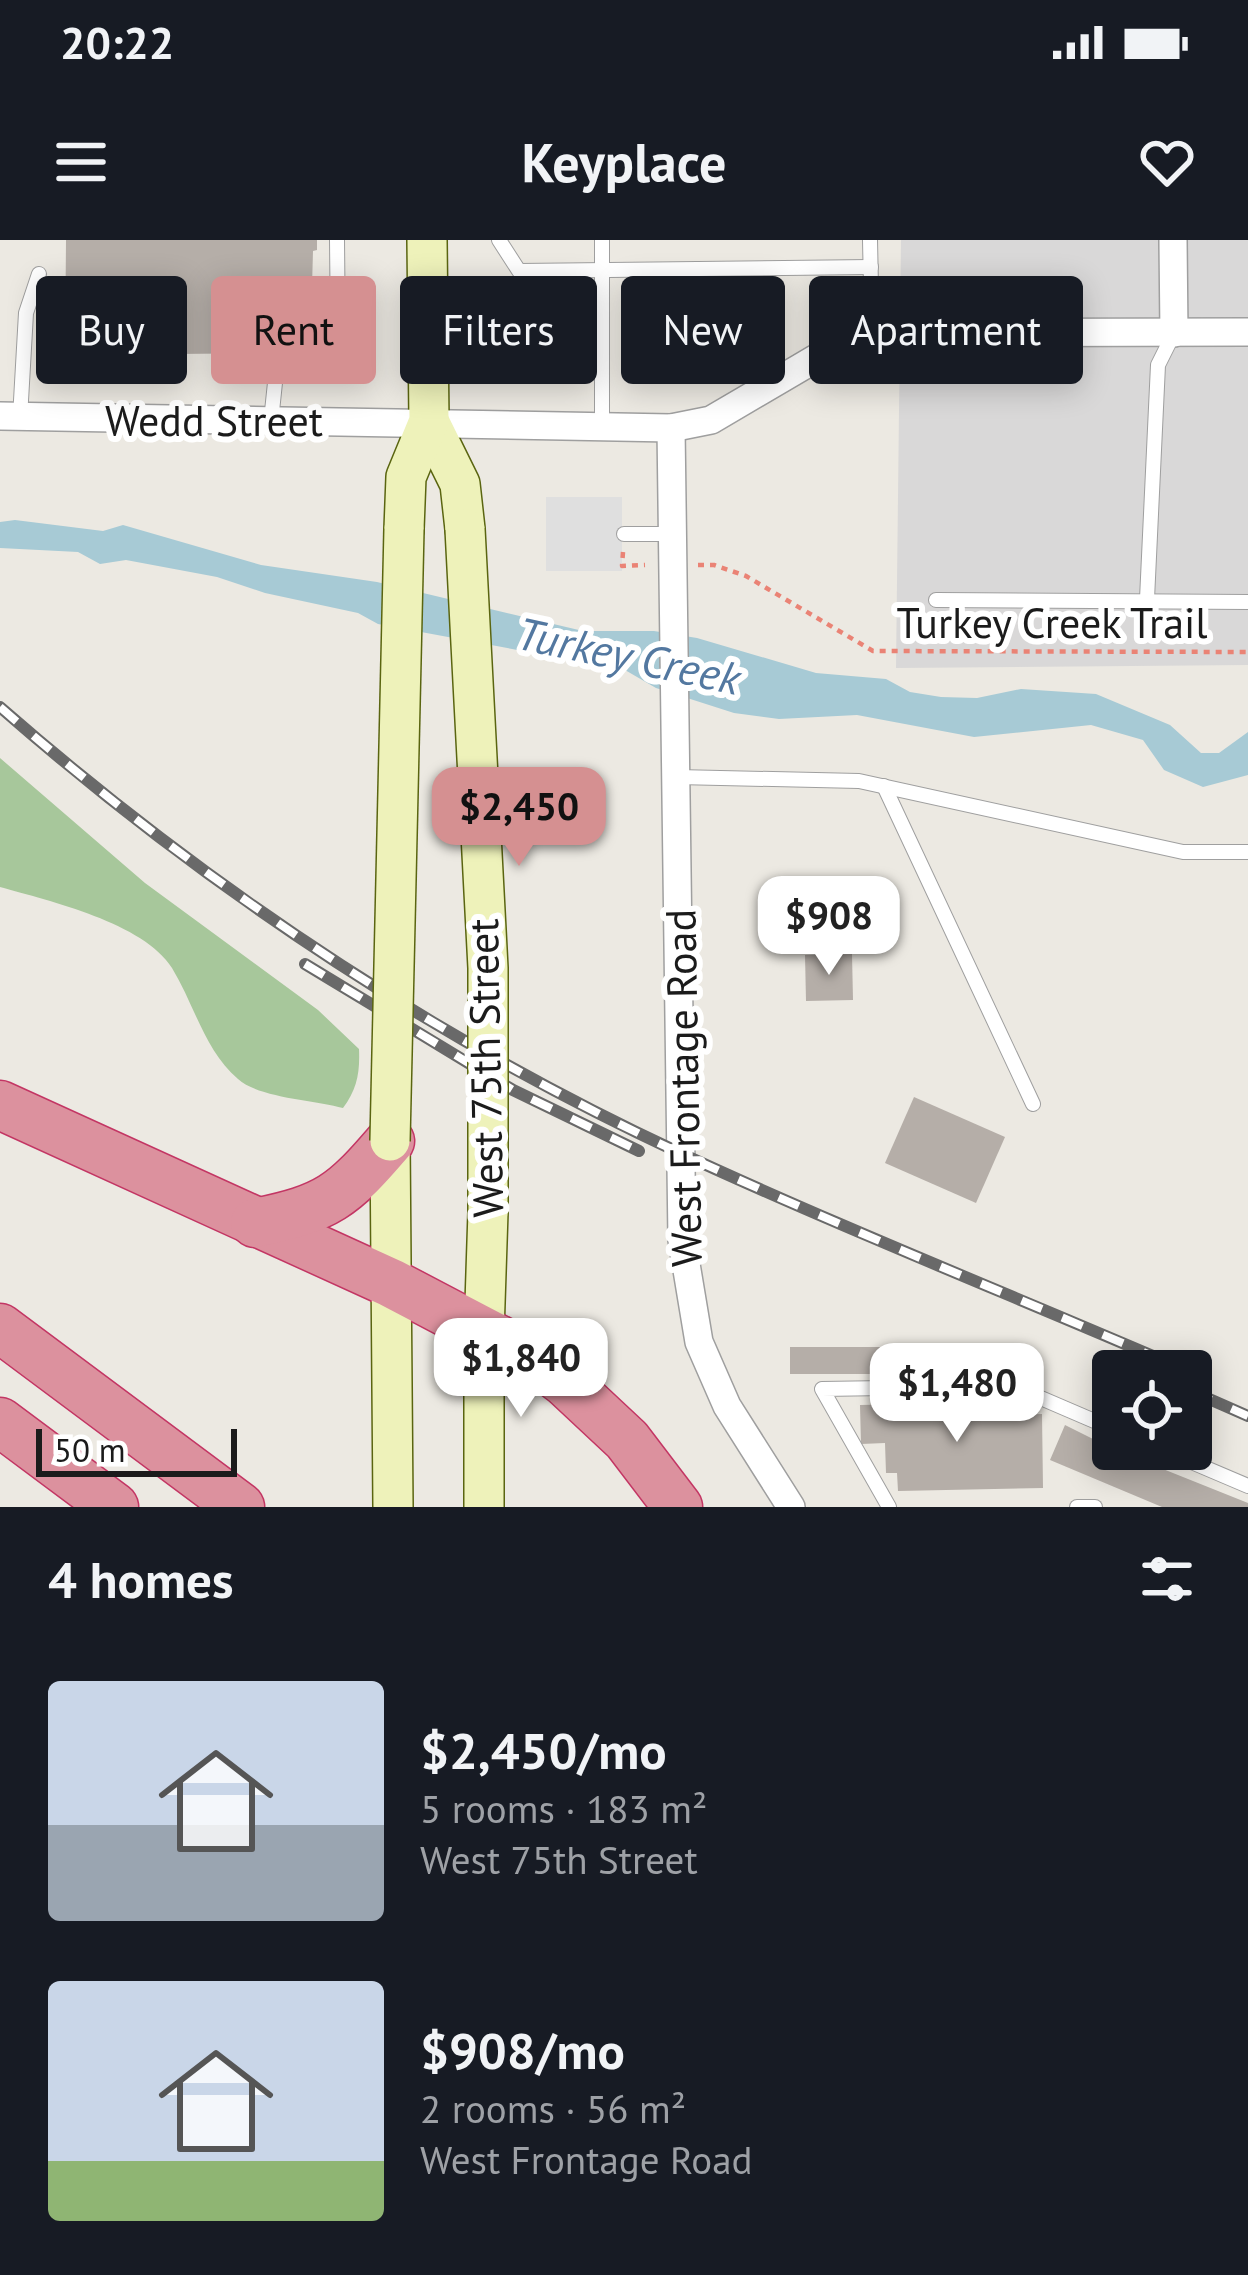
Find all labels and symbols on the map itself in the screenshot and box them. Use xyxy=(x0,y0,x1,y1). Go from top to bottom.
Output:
street label: Wedd Street xyxy=(105,393,323,448)
street label: Turkey Creek Trail xyxy=(896,595,1208,650)
water label: Turkey Creek xyxy=(512,603,748,707)
pin: $2,450 xyxy=(421,767,617,869)
pin: $908 xyxy=(758,876,900,978)
street label: West Frontage Road xyxy=(652,909,714,1267)
street label: West 75th Street xyxy=(455,918,515,1218)
pin: $1,840 xyxy=(423,1318,619,1420)
pin: $1,480 xyxy=(859,1343,1055,1445)
scale bar xyxy=(36,1423,237,1476)

